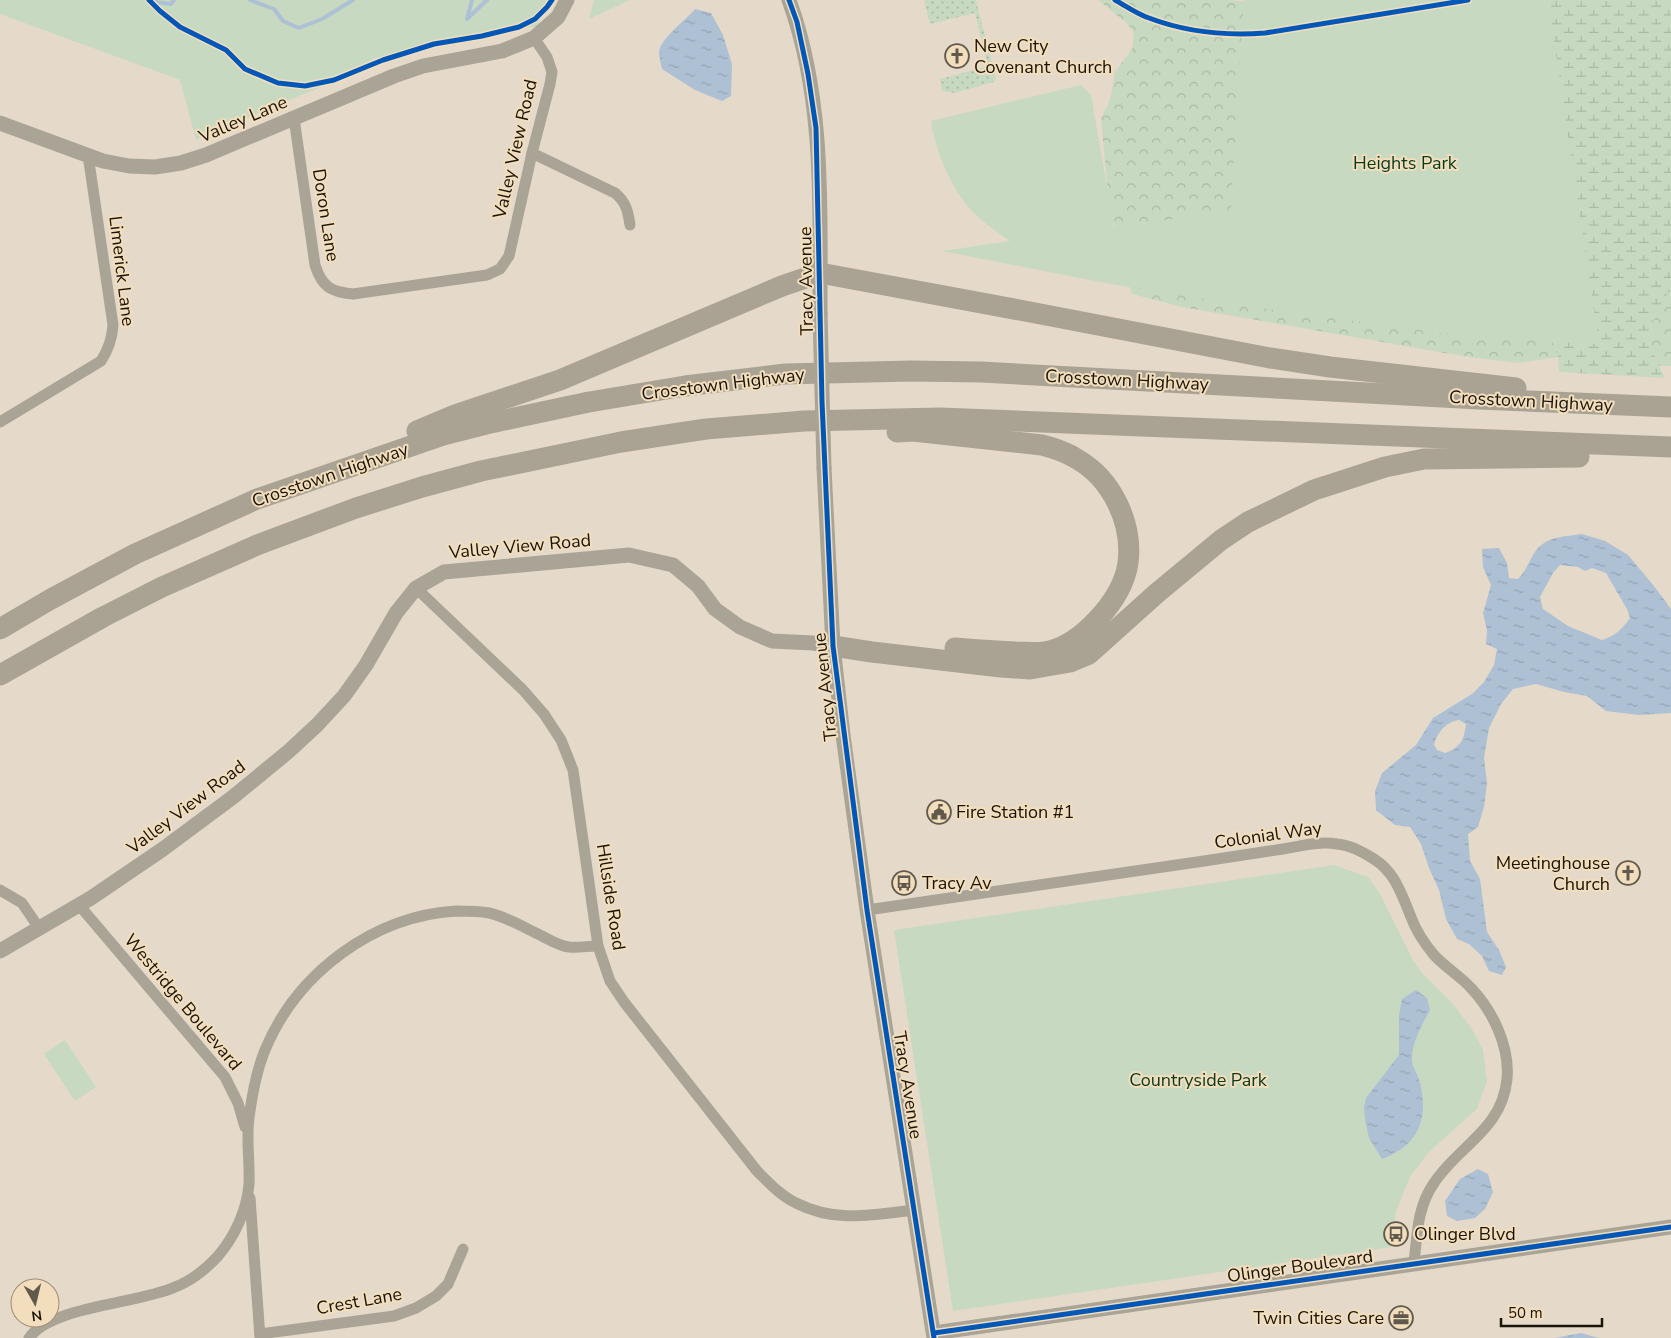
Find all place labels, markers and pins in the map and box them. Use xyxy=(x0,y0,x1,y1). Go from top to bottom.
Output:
place label: New City Covenant Church xyxy=(974,34,1112,79)
church icon: New City Covenant Church xyxy=(944,43,970,69)
public building icon: Fire Station #1 xyxy=(926,799,952,825)
place label: Fire Station #1 xyxy=(956,800,1074,824)
place label: Meetinghouse Church xyxy=(1496,851,1610,896)
church icon: Meetinghouse Church xyxy=(1615,860,1641,886)
bus stop icon: Tracy Av xyxy=(891,870,917,896)
place label: Tracy Av xyxy=(922,871,992,895)
bus stop icon: Olinger Blvd xyxy=(1383,1221,1409,1247)
place label: Olinger Blvd xyxy=(1414,1222,1516,1246)
office icon: Twin Cities Care xyxy=(1388,1305,1414,1331)
place label: Twin Cities Care xyxy=(1253,1306,1384,1330)

